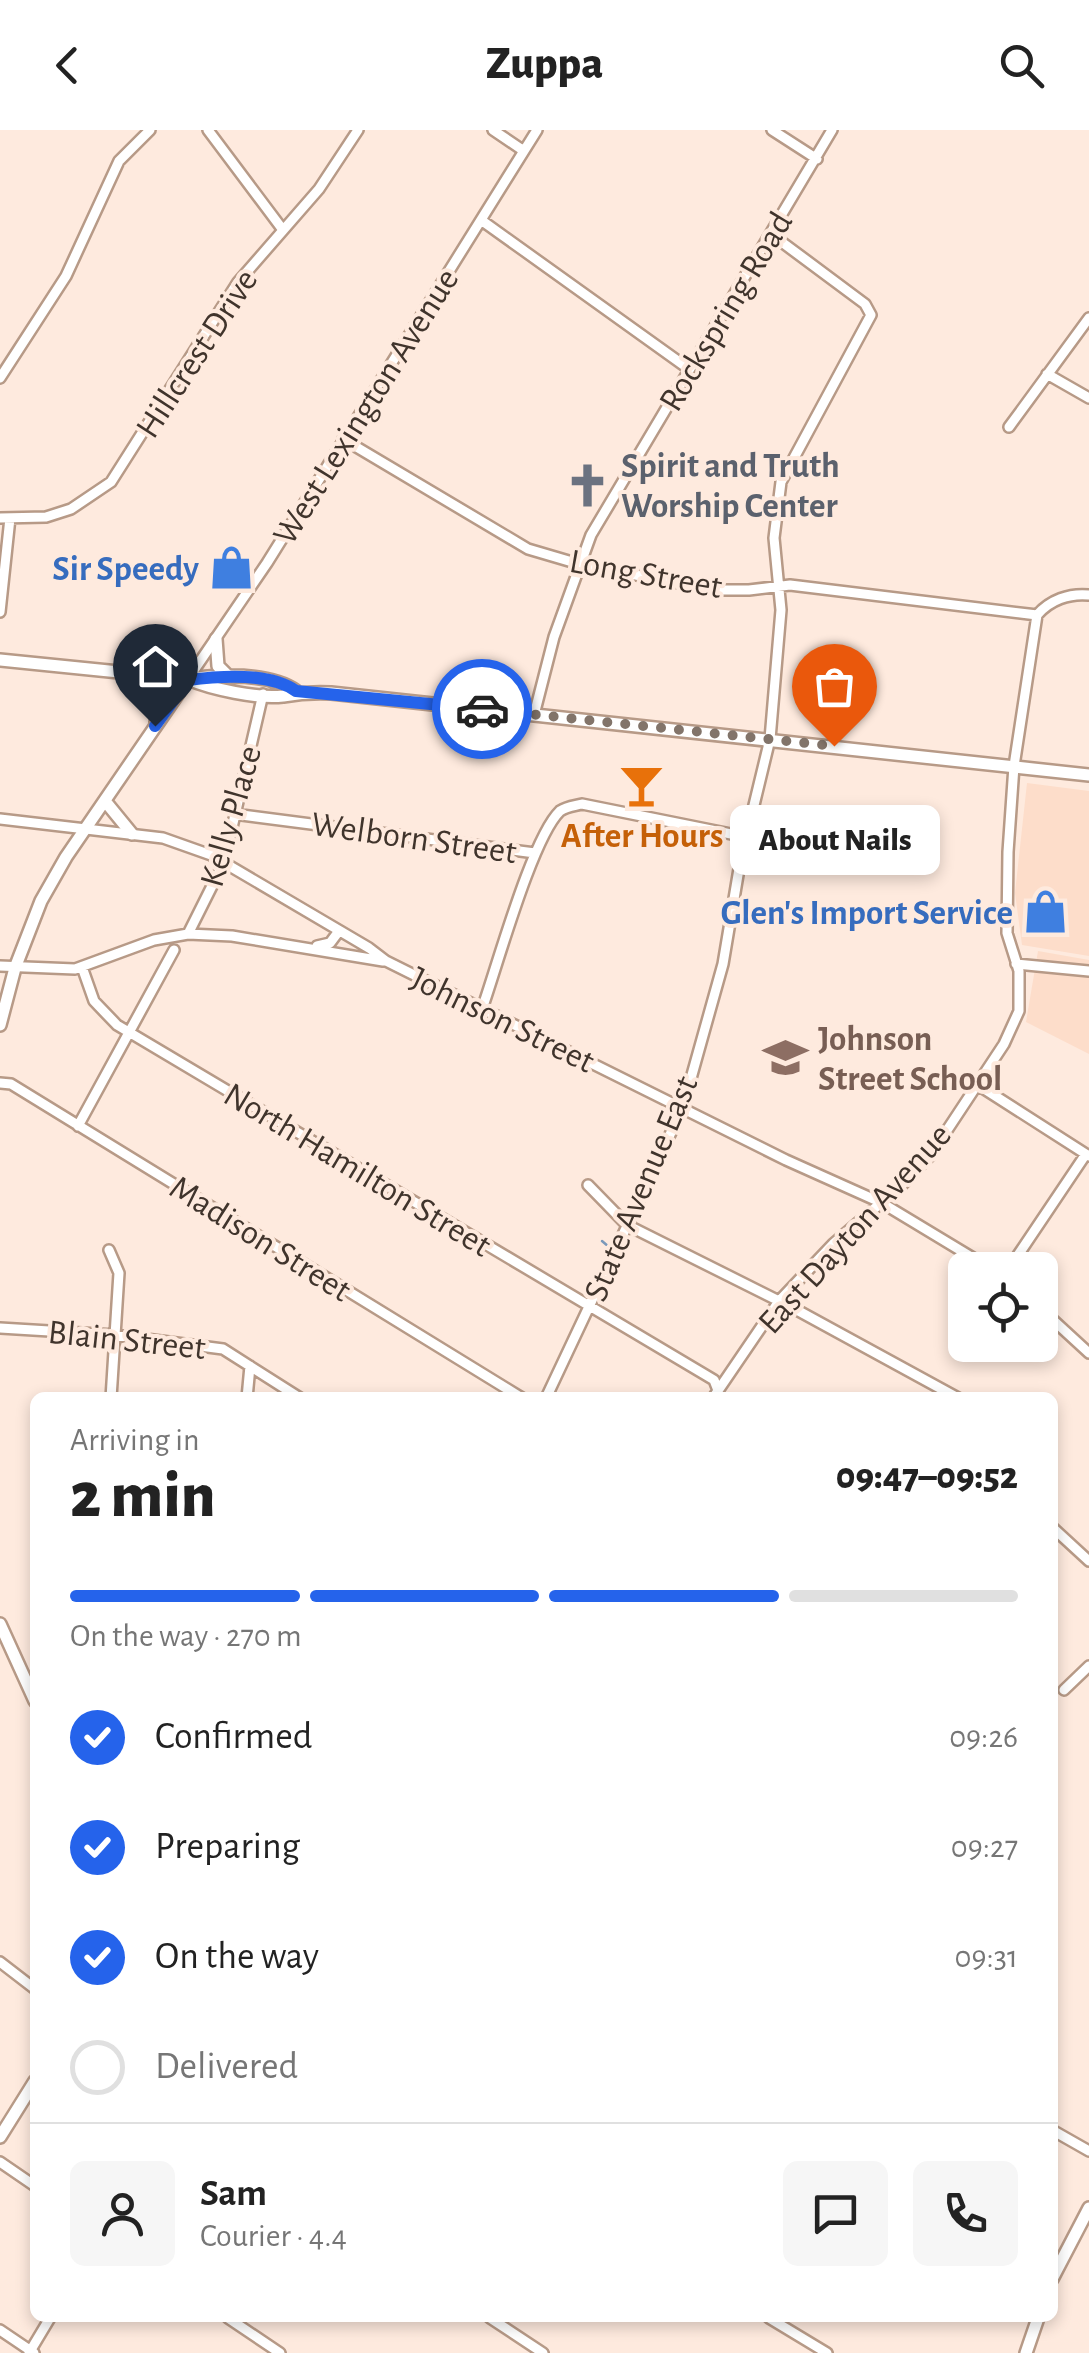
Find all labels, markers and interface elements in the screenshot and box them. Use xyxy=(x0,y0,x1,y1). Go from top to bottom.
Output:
icon: back xyxy=(40,38,95,93)
icon: search xyxy=(994,38,1049,93)
text: Zuppa xyxy=(486,42,603,87)
street label: Rockspring Road xyxy=(653,206,799,417)
street label: Hillcrest Drive xyxy=(130,263,264,444)
street label: West Lexington Avenue xyxy=(267,263,465,551)
place label: Spirit and Truth Worship Center xyxy=(621,449,840,524)
church icon: Spirit and Truth Worship Center xyxy=(564,461,612,509)
shop icon: Sir Speedy xyxy=(208,544,256,592)
street label: Long Street xyxy=(567,544,725,605)
place label: Sir Speedy xyxy=(52,552,199,587)
pin xyxy=(113,624,198,727)
icon: home xyxy=(128,639,183,694)
pin xyxy=(792,644,877,747)
courier xyxy=(432,659,532,759)
icon: bag xyxy=(807,659,862,714)
icon: car xyxy=(455,682,510,737)
street label: Kelly Place xyxy=(195,742,268,891)
bar icon: After Hours xyxy=(618,761,666,809)
callout: About Nails xyxy=(729,806,939,876)
street label: Welborn Street xyxy=(309,807,519,870)
place label: After Hours xyxy=(561,819,723,854)
text: About Nails xyxy=(759,824,911,856)
shop icon: Glen's Import Service xyxy=(1022,888,1070,936)
place label: Glen's Import Service xyxy=(721,896,1013,931)
street label: Johnson Street xyxy=(405,961,600,1080)
place label: Johnson Street School xyxy=(818,1022,1002,1097)
school or university icon: Johnson Street School xyxy=(761,1034,809,1082)
street label: State Avenue East xyxy=(578,1071,705,1306)
street label: North Hamilton Street xyxy=(218,1077,497,1264)
street label: East Dayton Avenue xyxy=(752,1117,958,1341)
street label: Madison Street xyxy=(164,1170,357,1309)
map controls xyxy=(948,1252,1058,1362)
button: locate xyxy=(948,1252,1058,1362)
street label: Blain Street xyxy=(46,1315,207,1366)
text: Arriving in xyxy=(70,1424,199,1456)
text: 09:47–09:52 xyxy=(836,1458,1018,1496)
text: 2 min xyxy=(70,1464,216,1529)
text: On the way · 270 m xyxy=(70,1620,302,1652)
icon: check xyxy=(70,1710,125,1765)
text: Confirmed xyxy=(155,1718,312,1756)
text: 09:26 xyxy=(949,1721,1018,1753)
icon: check xyxy=(70,1820,125,1875)
text: Preparing xyxy=(155,1828,300,1866)
text: 09:27 xyxy=(951,1831,1018,1863)
icon: check xyxy=(70,1930,125,1985)
text: On the way xyxy=(155,1938,319,1976)
text: 09:31 xyxy=(955,1941,1018,1973)
text: Delivered xyxy=(155,2048,298,2086)
button: person xyxy=(70,2161,175,2266)
button: chat xyxy=(783,2161,888,2266)
button: phone xyxy=(913,2161,1018,2266)
text: Sam xyxy=(200,2175,267,2213)
text: Courier · 4.4 xyxy=(200,2220,347,2252)

